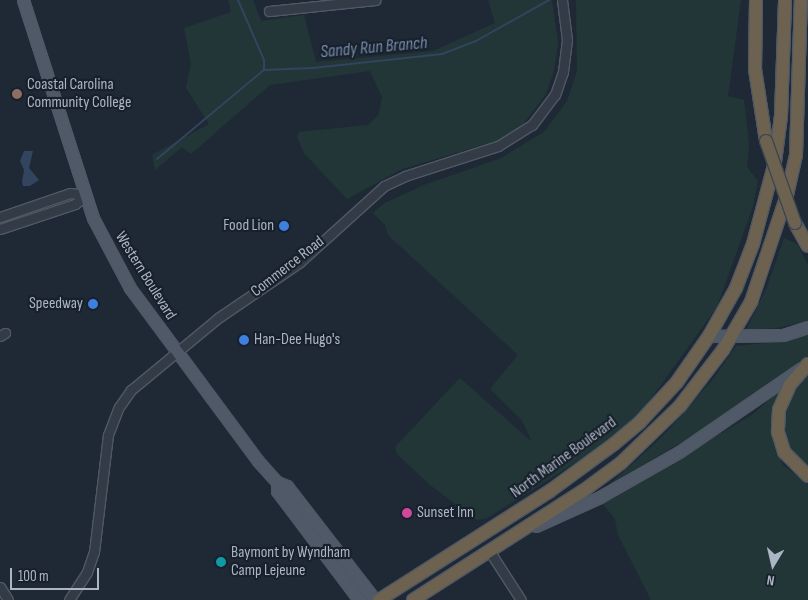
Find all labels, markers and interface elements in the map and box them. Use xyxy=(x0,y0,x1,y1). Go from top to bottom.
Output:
water label: Sandy Run Branch xyxy=(320,33,428,63)
place label: Coastal Carolina Community College xyxy=(27,75,131,113)
marker: Coastal Carolina Community College xyxy=(11,88,23,100)
place label: Food Lion xyxy=(223,216,274,236)
marker: Food Lion xyxy=(278,220,290,232)
street label: Western Boulevard xyxy=(110,228,180,324)
street label: Commerce Road xyxy=(248,232,328,302)
place label: Speedway xyxy=(29,294,83,314)
marker: Speedway xyxy=(87,298,99,310)
place label: Han-Dee Hugo's xyxy=(254,330,340,350)
marker: Han-Dee Hugo's xyxy=(238,334,250,346)
street label: North Marine Boulevard xyxy=(507,413,621,503)
place label: Sunset Inn xyxy=(417,503,474,523)
marker: Sunset Inn xyxy=(401,507,413,519)
north arrow xyxy=(748,540,798,590)
place label: Baymont by Wyndham Camp Lejeune xyxy=(231,543,350,581)
marker: Baymont by Wyndham Camp Lejeune xyxy=(215,556,227,568)
scale bar xyxy=(12,558,101,590)
text: 100 m xyxy=(18,567,49,586)
text: N xyxy=(766,571,776,589)

